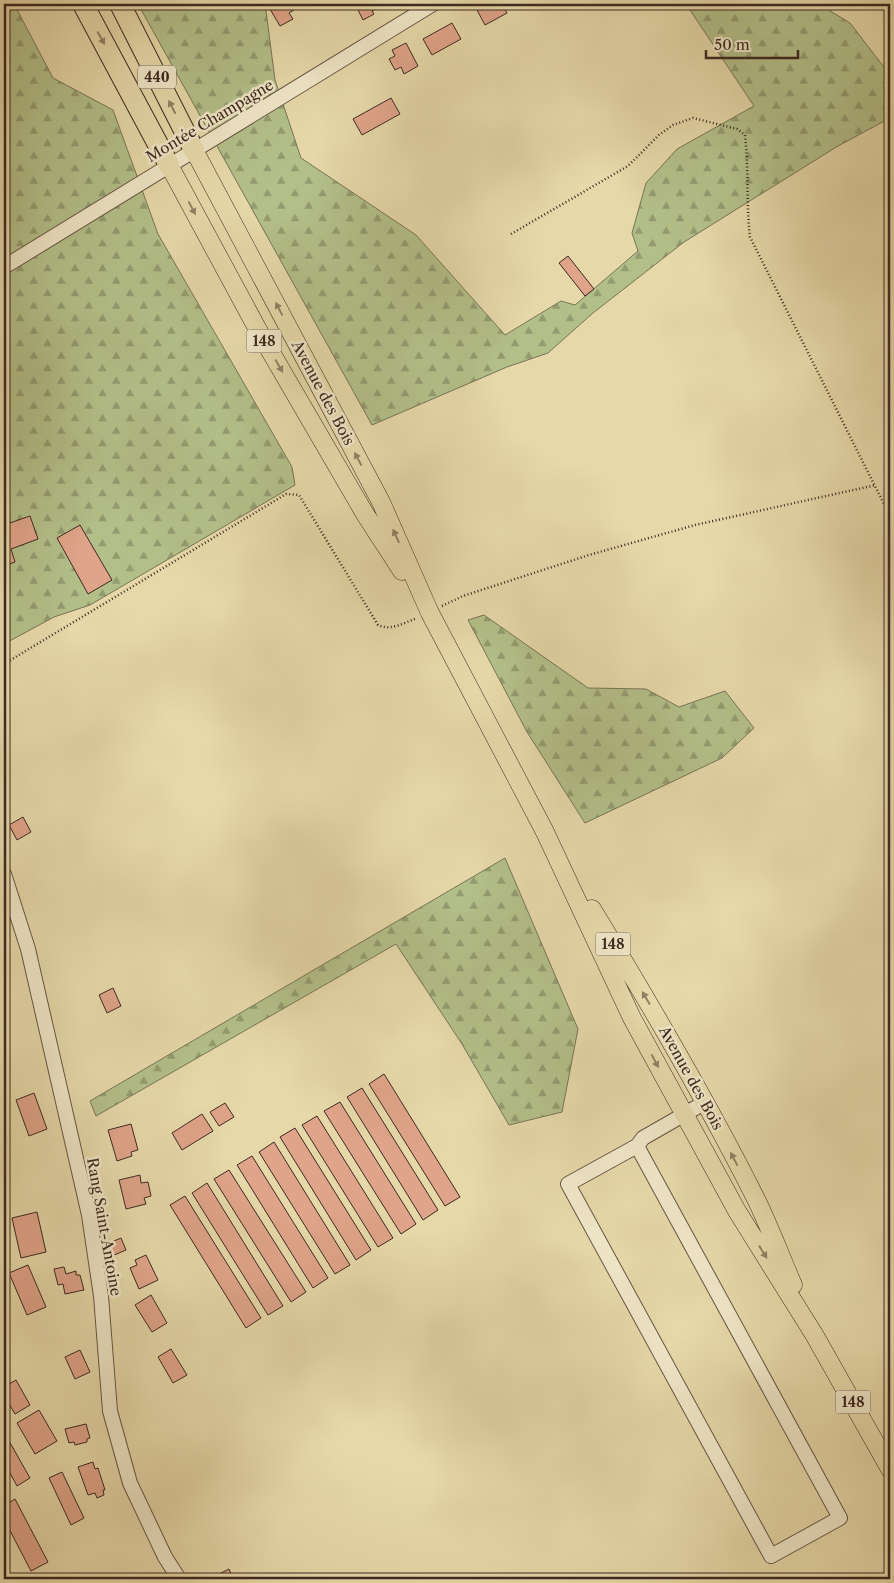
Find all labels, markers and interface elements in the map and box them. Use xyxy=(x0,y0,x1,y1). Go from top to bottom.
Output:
scale bar xyxy=(706,28,799,60)
one-way arrow xyxy=(97,32,106,45)
text: 50 m xyxy=(714,35,750,54)
road number: 440 xyxy=(138,66,176,88)
street label: Montée Champagne xyxy=(143,75,277,166)
one-way arrow xyxy=(168,100,176,114)
one-way arrow xyxy=(188,201,196,215)
one-way arrow xyxy=(275,302,283,317)
road number: 148 xyxy=(246,330,282,352)
street label: Avenue des Bois xyxy=(287,336,359,449)
one-way arrow xyxy=(274,359,283,372)
one-way arrow xyxy=(354,451,362,466)
one-way arrow xyxy=(392,529,400,543)
road number: 148 xyxy=(596,932,630,956)
one-way arrow xyxy=(641,992,650,1005)
street label: Avenue des Bois xyxy=(654,1021,728,1133)
one-way arrow xyxy=(651,1054,659,1068)
one-way arrow xyxy=(730,1151,738,1166)
street label: Rang Saint-Antoine xyxy=(83,1156,126,1298)
one-way arrow xyxy=(758,1246,767,1259)
road number: 148 xyxy=(836,1390,870,1414)

